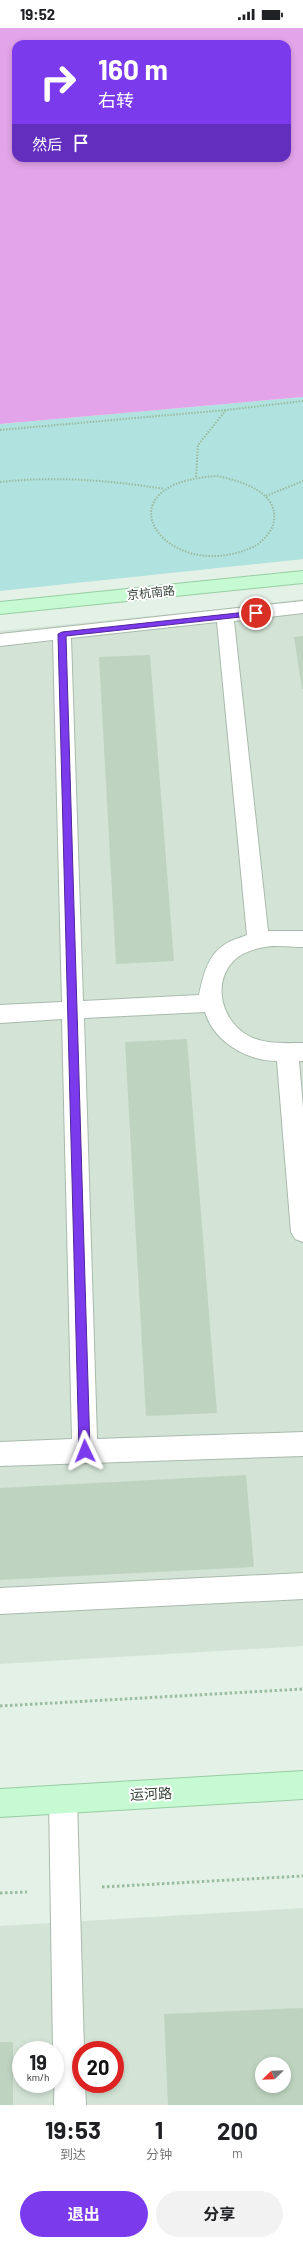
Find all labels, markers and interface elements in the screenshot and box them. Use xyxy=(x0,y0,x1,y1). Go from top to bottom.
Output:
text: 19:52 xyxy=(20,5,55,23)
text: 160 m xyxy=(98,52,168,86)
icon: right xyxy=(32,56,84,108)
text: 右转 xyxy=(98,89,134,111)
icon: arrive xyxy=(70,132,92,154)
text: 然后 xyxy=(32,135,62,153)
street label: 京杭南路 xyxy=(126,583,176,601)
pin xyxy=(239,596,273,630)
icon: arrive xyxy=(245,602,267,624)
position arrow xyxy=(64,1430,106,1472)
street label: 运河路 xyxy=(130,1784,172,1803)
speed limit sign: 20 xyxy=(72,2041,124,2093)
text: 19 xyxy=(29,2050,47,2074)
north arrow xyxy=(255,2057,291,2093)
map controls xyxy=(255,2057,291,2093)
text: km/h xyxy=(27,2071,49,2083)
text: 19:53 xyxy=(45,2115,101,2144)
text: 1 xyxy=(155,2115,163,2144)
text: 200 xyxy=(217,2116,258,2145)
text: m xyxy=(232,2145,243,2161)
text: 到达 xyxy=(60,2146,86,2162)
text: 分钟 xyxy=(146,2146,172,2162)
button: 退出 xyxy=(20,2191,148,2237)
button: 分享 xyxy=(156,2191,283,2237)

